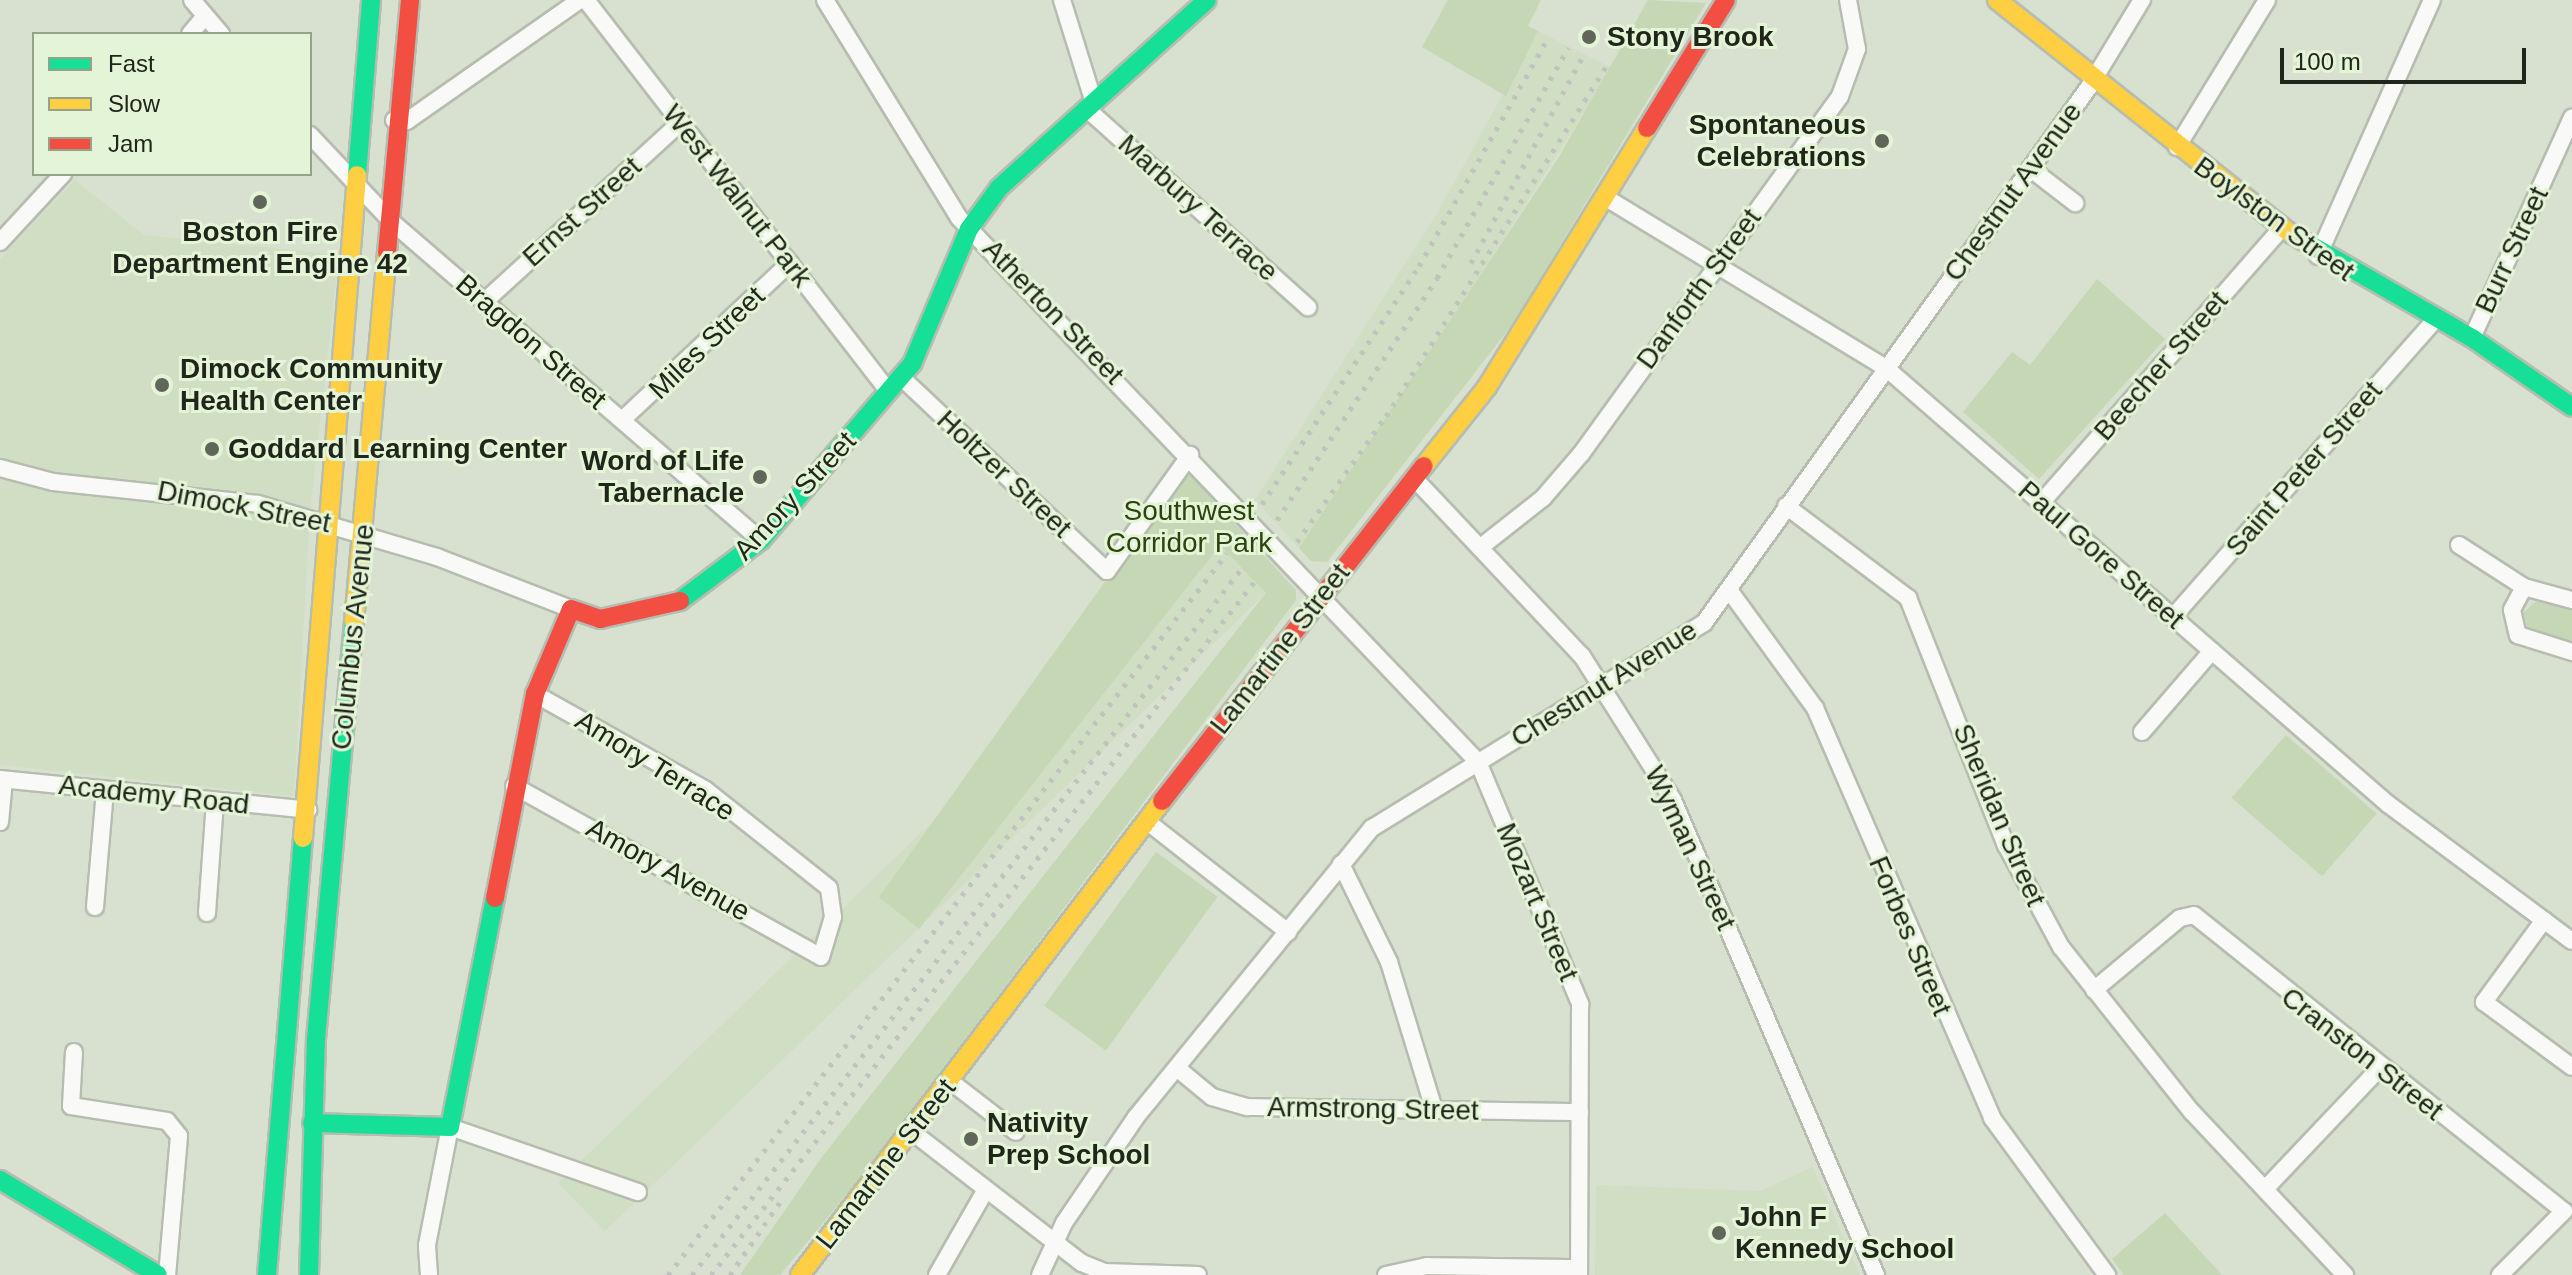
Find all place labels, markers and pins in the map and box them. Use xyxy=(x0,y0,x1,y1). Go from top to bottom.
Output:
place label: Stony Brook xyxy=(1607,20,1773,54)
marker: Stony Brook xyxy=(1578,26,1600,48)
place label: Spontaneous Celebrations xyxy=(1689,108,1866,174)
marker: Spontaneous Celebrations xyxy=(1873,132,1891,150)
marker: Boston Fire Department Engine 42 xyxy=(251,193,269,211)
place label: Boston Fire Department Engine 42 xyxy=(112,215,408,281)
place label: Dimock Community Health Center xyxy=(180,352,443,418)
marker: Dimock Community Health Center xyxy=(151,374,173,396)
place label: Goddard Learning Center xyxy=(228,432,567,466)
marker: Goddard Learning Center xyxy=(203,440,221,458)
place label: Word of Life Tabernacle xyxy=(581,444,744,510)
marker: Word of Life Tabernacle xyxy=(751,468,769,486)
place label: Nativity Prep School xyxy=(987,1106,1150,1172)
marker: Nativity Prep School xyxy=(962,1130,980,1148)
place label: John F Kennedy School xyxy=(1735,1200,1954,1266)
marker: John F Kennedy School xyxy=(1710,1224,1728,1242)

